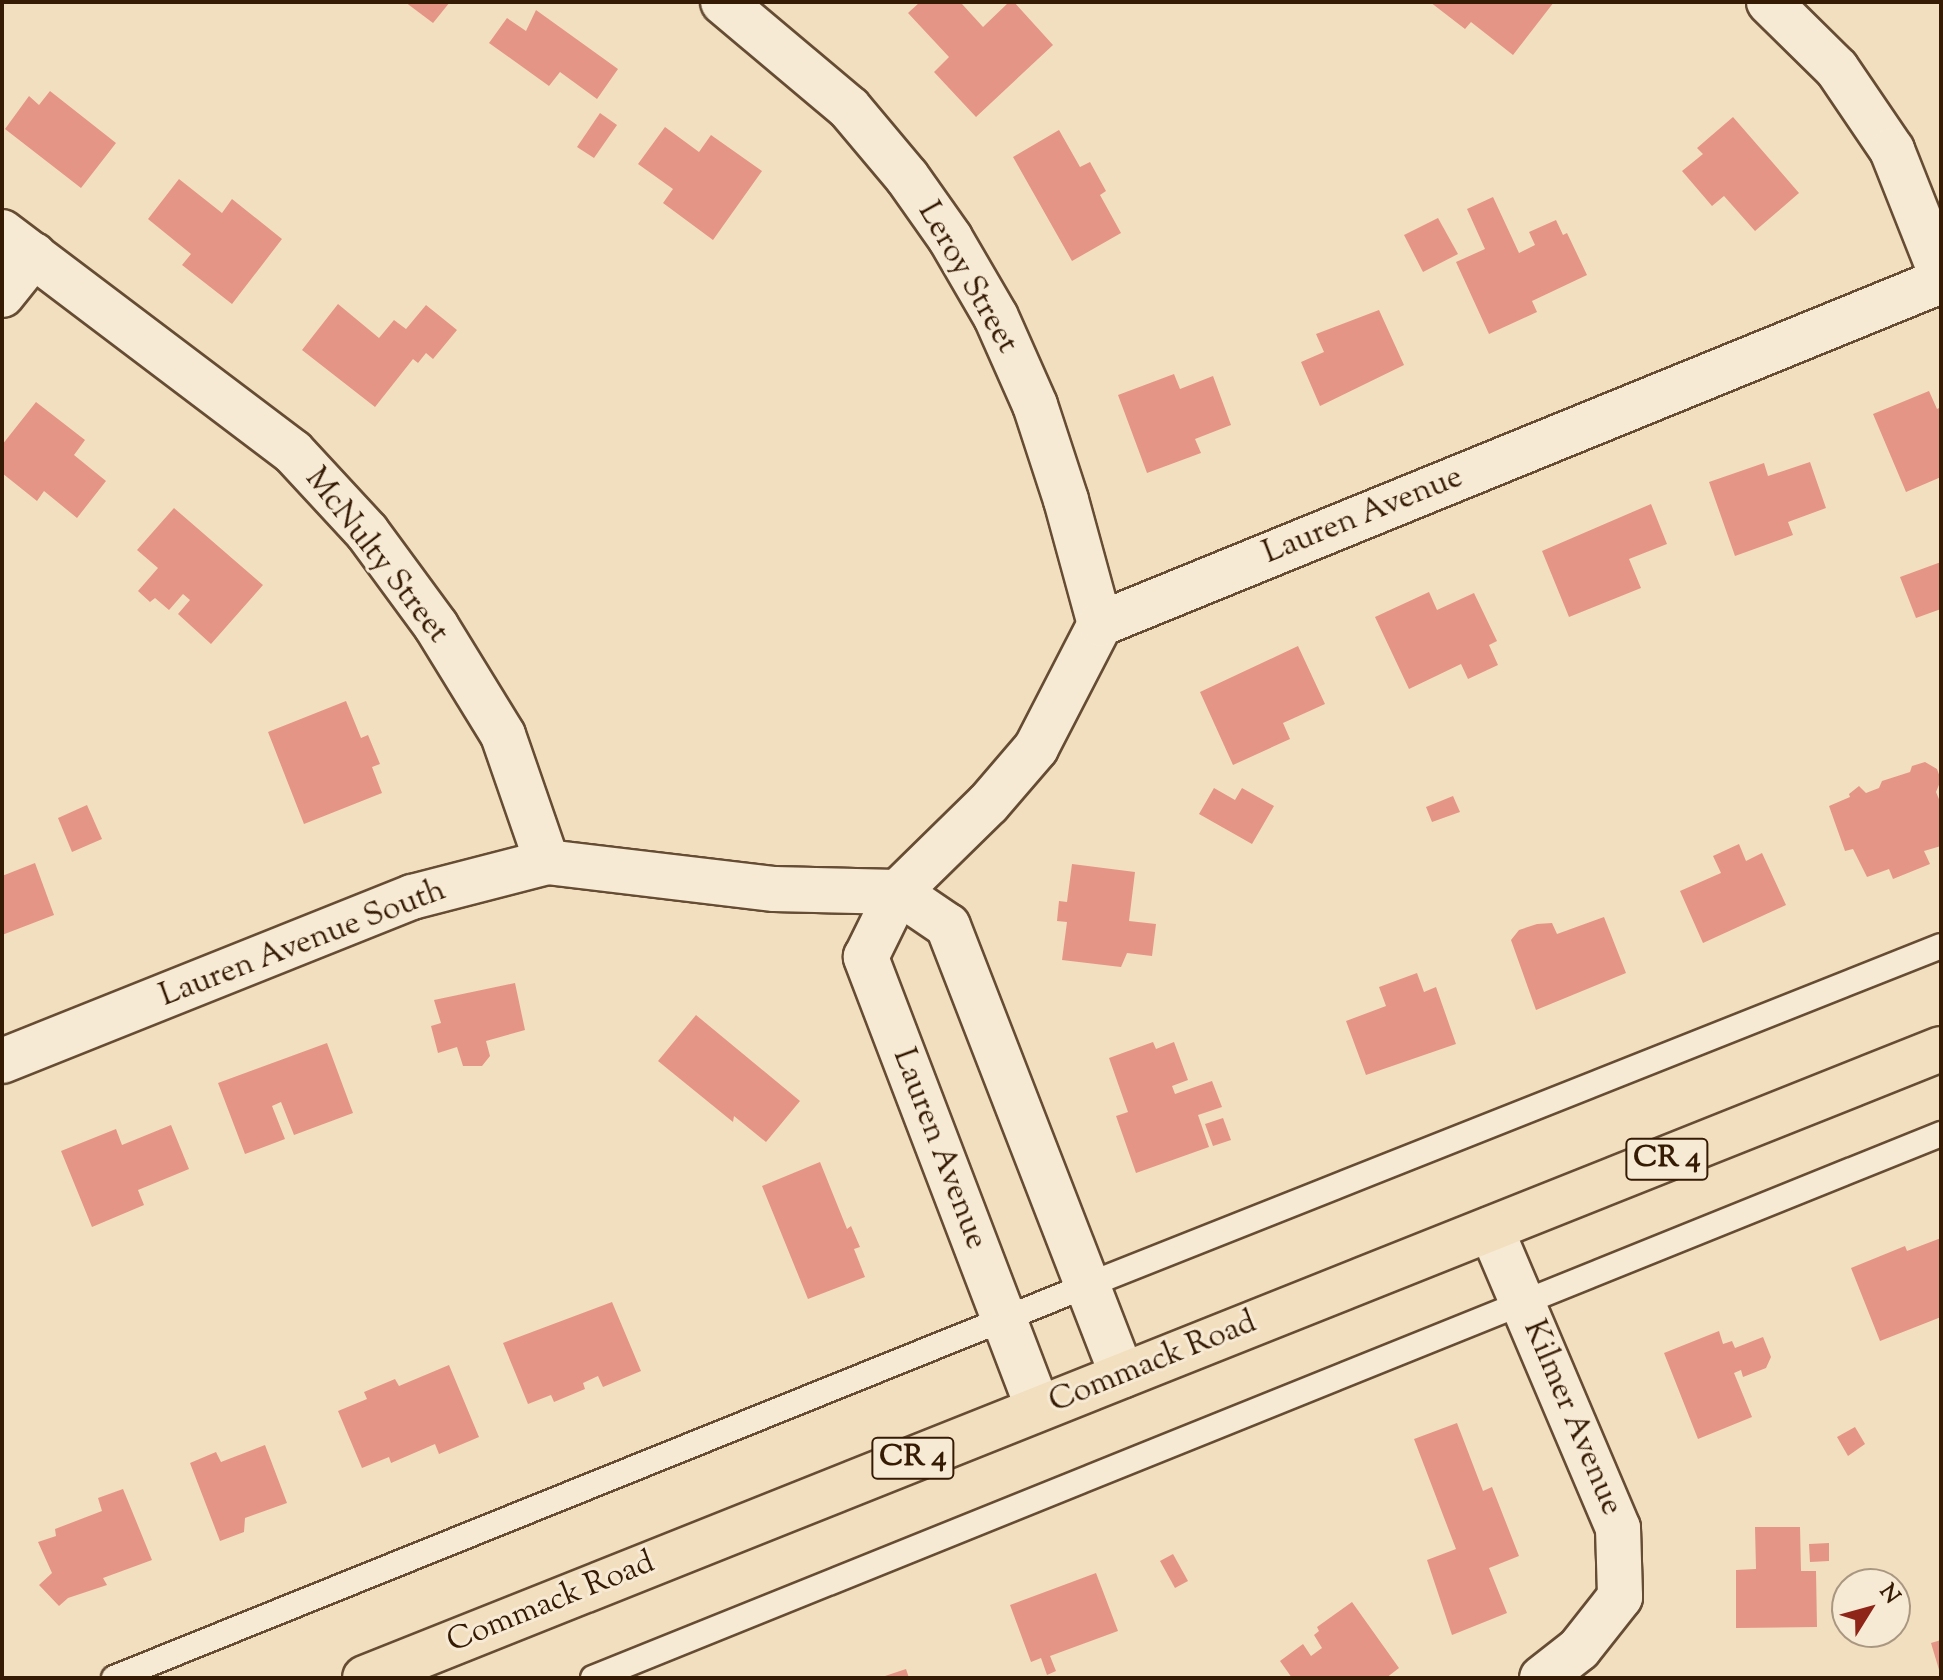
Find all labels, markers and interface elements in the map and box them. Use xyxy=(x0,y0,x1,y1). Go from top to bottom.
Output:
street label: Leroy Street xyxy=(908,196,1026,360)
street label: Lauren Avenue xyxy=(1258,459,1468,573)
street label: McNulty Street xyxy=(296,461,456,651)
street label: Lauren Avenue South xyxy=(155,872,451,1016)
street label: Lauren Avenue xyxy=(883,1043,995,1255)
road number: CR 4 xyxy=(1625,1133,1709,1185)
street label: Commack Road xyxy=(1044,1304,1262,1422)
street label: Kilmer Avenue xyxy=(1514,1315,1630,1521)
road number: CR 4 xyxy=(871,1432,955,1484)
street label: Commack Road xyxy=(442,1544,660,1662)
north arrow xyxy=(1831,1568,1911,1648)
text: N xyxy=(1871,1578,1907,1611)

